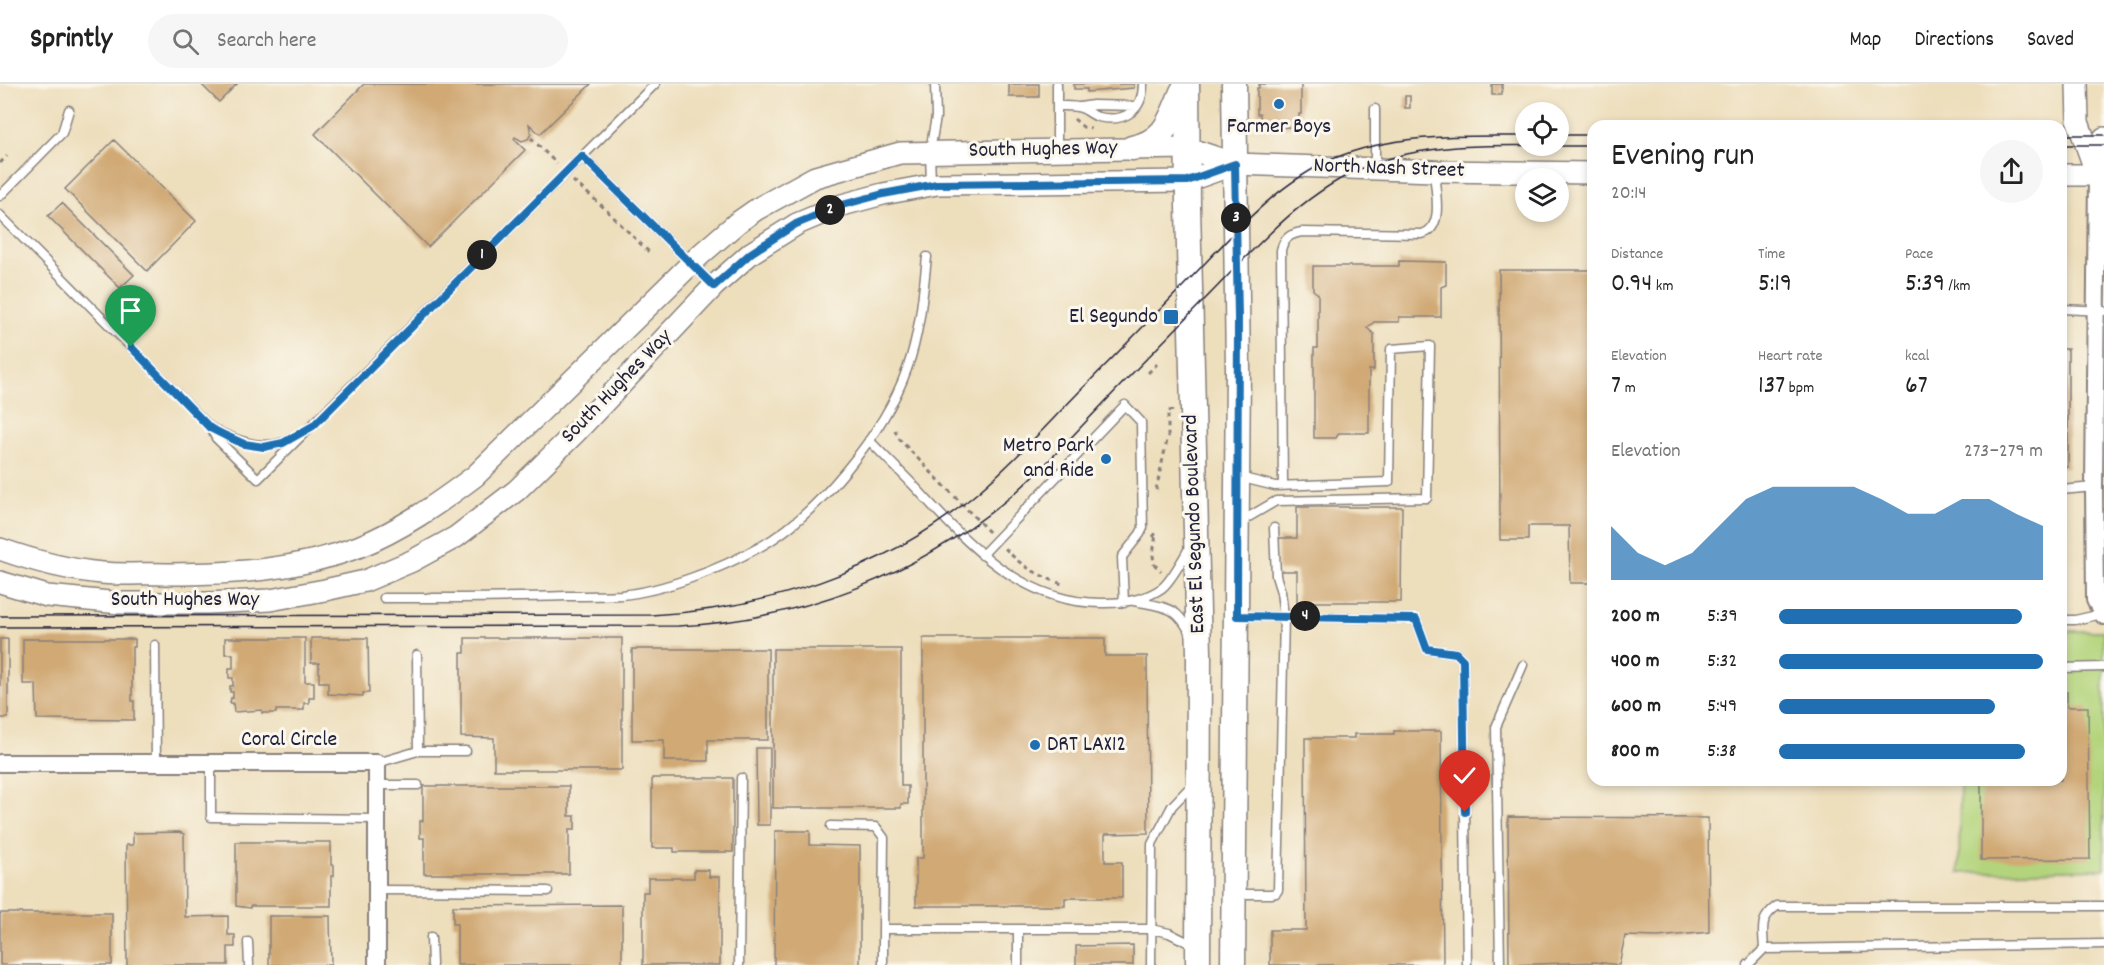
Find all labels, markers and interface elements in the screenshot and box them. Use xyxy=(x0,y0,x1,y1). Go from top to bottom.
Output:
search box xyxy=(148,14,568,68)
text: Sprintly xyxy=(30,21,112,61)
icon: search xyxy=(169,25,202,58)
text: Search here xyxy=(217,26,316,57)
text: Map xyxy=(1850,26,1881,56)
text: Directions xyxy=(1914,26,1994,56)
text: Saved xyxy=(2027,26,2074,56)
marker: Farmer Boys xyxy=(1272,97,1286,111)
map controls xyxy=(1515,102,1569,222)
button: locate xyxy=(1515,102,1569,156)
place label: Farmer Boys xyxy=(1227,112,1331,143)
street label: South Hughes Way xyxy=(968,133,1119,167)
text: Evening run xyxy=(1611,134,1755,181)
button: share xyxy=(1980,140,2043,203)
street label: North Nash Street xyxy=(1313,151,1465,187)
button: layers xyxy=(1515,168,1569,222)
text: 20:14 xyxy=(1611,180,1647,208)
pin: 2 xyxy=(815,195,845,225)
text: 2 xyxy=(827,198,834,221)
pin: 3 xyxy=(1221,203,1251,233)
text: 3 xyxy=(1232,206,1240,229)
pin: 1 xyxy=(467,240,497,270)
text: 1 xyxy=(480,243,484,266)
text: Distance xyxy=(1611,243,1663,266)
text: Time xyxy=(1758,243,1785,266)
text: Pace xyxy=(1905,243,1933,266)
text: 0.94 xyxy=(1611,266,1652,303)
text: 5:19 xyxy=(1758,266,1792,303)
text: 5:39 xyxy=(1905,266,1945,303)
text: km xyxy=(1652,275,1673,298)
text: /km xyxy=(1945,275,1971,298)
pin xyxy=(105,285,156,347)
icon: arrive xyxy=(114,294,147,327)
place label: El Segundo xyxy=(1069,302,1158,333)
marker: El Segundo xyxy=(1162,308,1180,326)
street label: South Hughes Way xyxy=(554,322,680,451)
text: Elevation xyxy=(1611,345,1667,368)
text: Heart rate xyxy=(1758,345,1823,368)
text: kcal xyxy=(1905,345,1929,368)
text: 7 xyxy=(1611,368,1621,405)
text: 137 xyxy=(1758,368,1785,405)
text: 67 xyxy=(1905,368,1928,405)
text: m xyxy=(1621,377,1636,400)
text: bpm xyxy=(1785,377,1814,400)
street label: East El Segundo Boulevard xyxy=(1176,414,1214,634)
place label: Metro Park and Ride xyxy=(1003,431,1094,487)
text: Elevation xyxy=(1611,438,1681,466)
text: 273–279 m xyxy=(1964,438,2043,466)
marker: Metro Park and Ride xyxy=(1099,452,1113,466)
street label: South Hughes Way xyxy=(111,585,260,616)
pin: 4 xyxy=(1290,601,1320,631)
text: 200 m xyxy=(1611,603,1660,631)
text: 5:39 xyxy=(1707,603,1738,631)
text: 4 xyxy=(1302,604,1308,627)
text: 400 m xyxy=(1611,648,1659,676)
text: 5:32 xyxy=(1707,648,1737,676)
text: 600 m xyxy=(1611,693,1661,721)
text: 5:49 xyxy=(1707,693,1737,721)
street label: Coral Circle xyxy=(241,725,337,756)
place label: DRT LAX12 xyxy=(1047,730,1126,761)
marker: DRT LAX12 xyxy=(1028,738,1042,752)
text: 800 m xyxy=(1611,738,1659,766)
text: 5:38 xyxy=(1707,738,1736,766)
pin xyxy=(1439,750,1490,812)
icon: check xyxy=(1448,759,1481,792)

